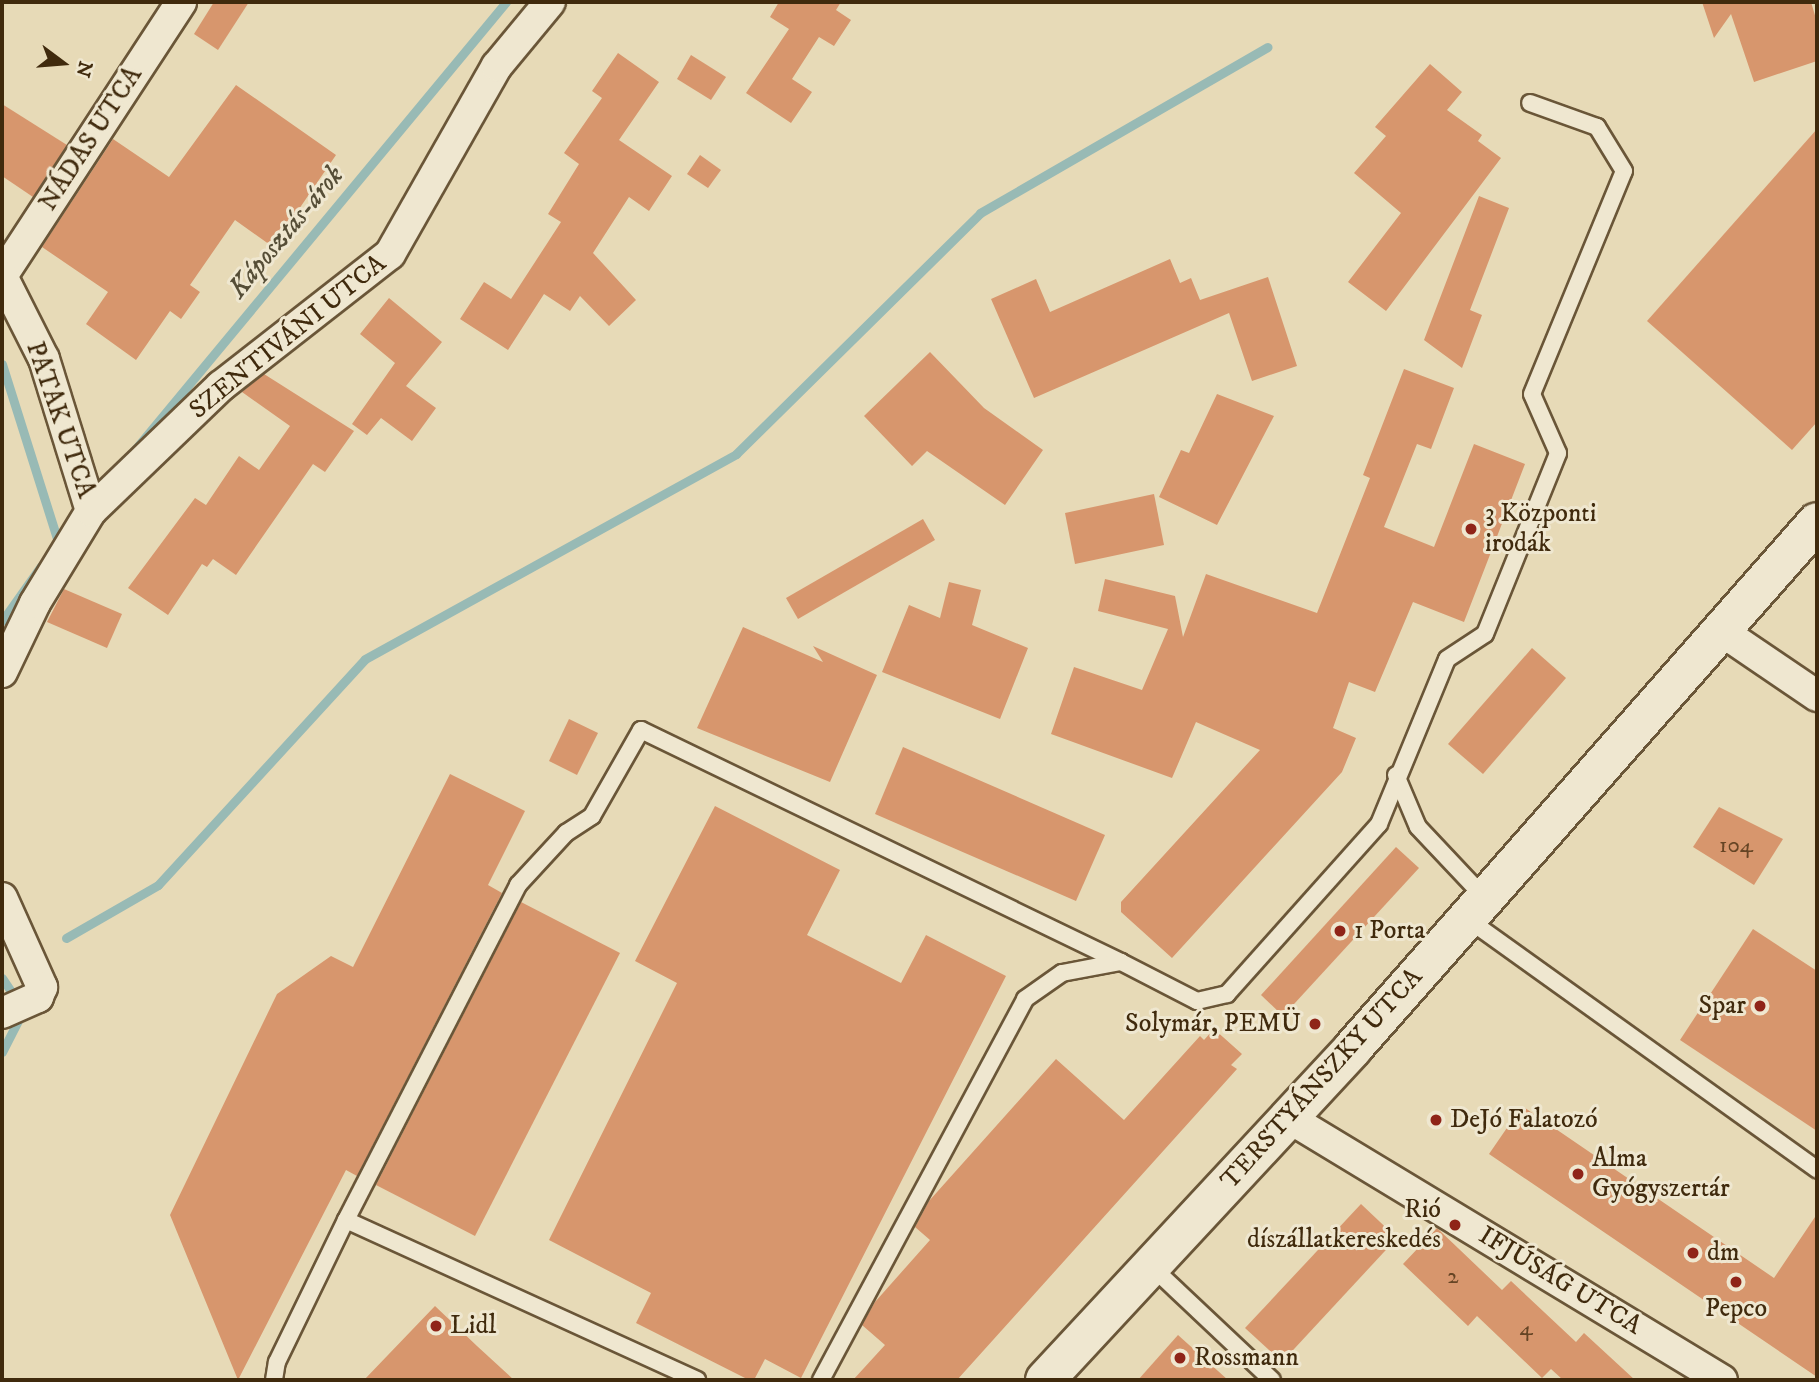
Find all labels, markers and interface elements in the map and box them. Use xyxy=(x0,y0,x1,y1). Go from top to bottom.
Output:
north arrow xyxy=(28,28,98,98)
street label: NÁDAS UTCA xyxy=(33,61,149,217)
water label: Káposztás-árok xyxy=(221,159,351,305)
street label: SZENTIVÁNI UTCA xyxy=(183,248,393,426)
street label: PATAK UTCA xyxy=(19,338,101,502)
place label: 3 Központi irodák xyxy=(1485,498,1596,560)
marker: 3 Központi irodák xyxy=(1463,521,1479,537)
house number: 104 xyxy=(1719,832,1753,860)
place label: 1 Porta xyxy=(1354,915,1425,947)
marker: 1 Porta xyxy=(1332,923,1348,939)
street label: TERSTYÁNSZKY UTCA xyxy=(1215,962,1429,1196)
place label: Spar xyxy=(1699,990,1746,1022)
marker: Spar xyxy=(1752,998,1768,1014)
place label: Solymár, PEMÜ xyxy=(1125,1008,1301,1040)
marker: Solymár, PEMÜ xyxy=(1307,1016,1323,1032)
place label: DeJó Falatozó xyxy=(1450,1104,1598,1136)
marker: DeJó Falatozó xyxy=(1428,1112,1444,1128)
place label: Alma Gyógyszertár xyxy=(1592,1143,1730,1204)
marker: Alma Gyógyszertár xyxy=(1570,1166,1586,1182)
place label: Rió díszállatkereskedés xyxy=(1247,1194,1441,1256)
marker: Rió díszállatkereskedés xyxy=(1447,1217,1463,1233)
street label: IFJÚSÁG UTCA xyxy=(1473,1220,1647,1342)
place label: dm xyxy=(1707,1237,1740,1269)
marker: dm xyxy=(1685,1245,1701,1261)
house number: 2 xyxy=(1447,1263,1459,1291)
marker: Pepco xyxy=(1728,1274,1744,1290)
place label: Pepco xyxy=(1705,1293,1767,1325)
place label: Lidl xyxy=(450,1310,496,1342)
house number: 4 xyxy=(1519,1315,1533,1343)
marker: Lidl xyxy=(428,1318,444,1334)
place label: Rossmann xyxy=(1194,1342,1299,1374)
marker: Rossmann xyxy=(1172,1350,1188,1366)

